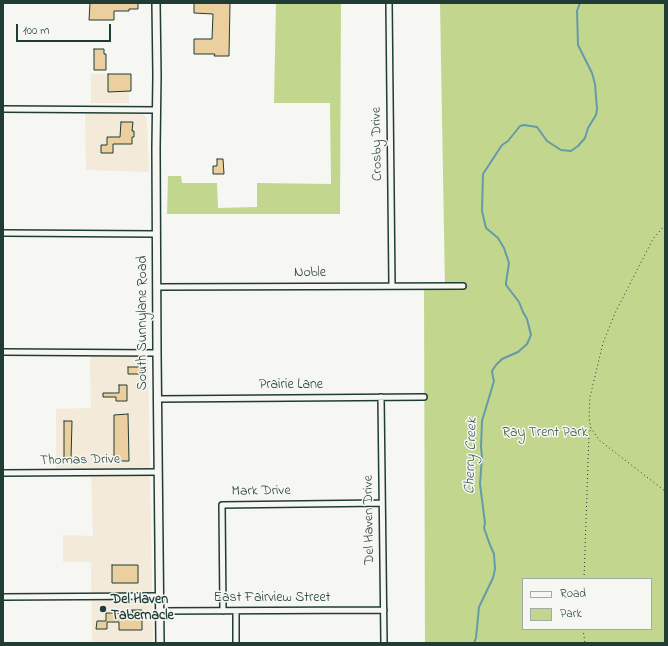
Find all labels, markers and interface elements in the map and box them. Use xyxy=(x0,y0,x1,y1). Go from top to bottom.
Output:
scale bar xyxy=(18,16,113,42)
text: 100 m xyxy=(23,22,50,40)
street label: Crosby Drive xyxy=(369,107,387,181)
street label: South Sunnylane Road xyxy=(136,256,152,390)
street label: Noble xyxy=(294,266,326,282)
street label: Prairie Lane xyxy=(259,378,323,394)
water label: Cherry Creek xyxy=(462,418,482,494)
park label: Ray Trent Park xyxy=(502,426,588,442)
street label: Thomas Drive xyxy=(40,452,120,470)
street label: Del Haven Drive xyxy=(361,475,379,565)
street label: Mark Drive xyxy=(231,483,291,501)
legend xyxy=(522,578,652,630)
text: Road xyxy=(560,585,586,603)
street label: East Fairview Street xyxy=(213,591,331,607)
place label: Del Haven Tabernacle xyxy=(111,593,174,626)
marker: Del Haven Tabernacle xyxy=(98,604,108,614)
text: Park xyxy=(560,605,582,623)

